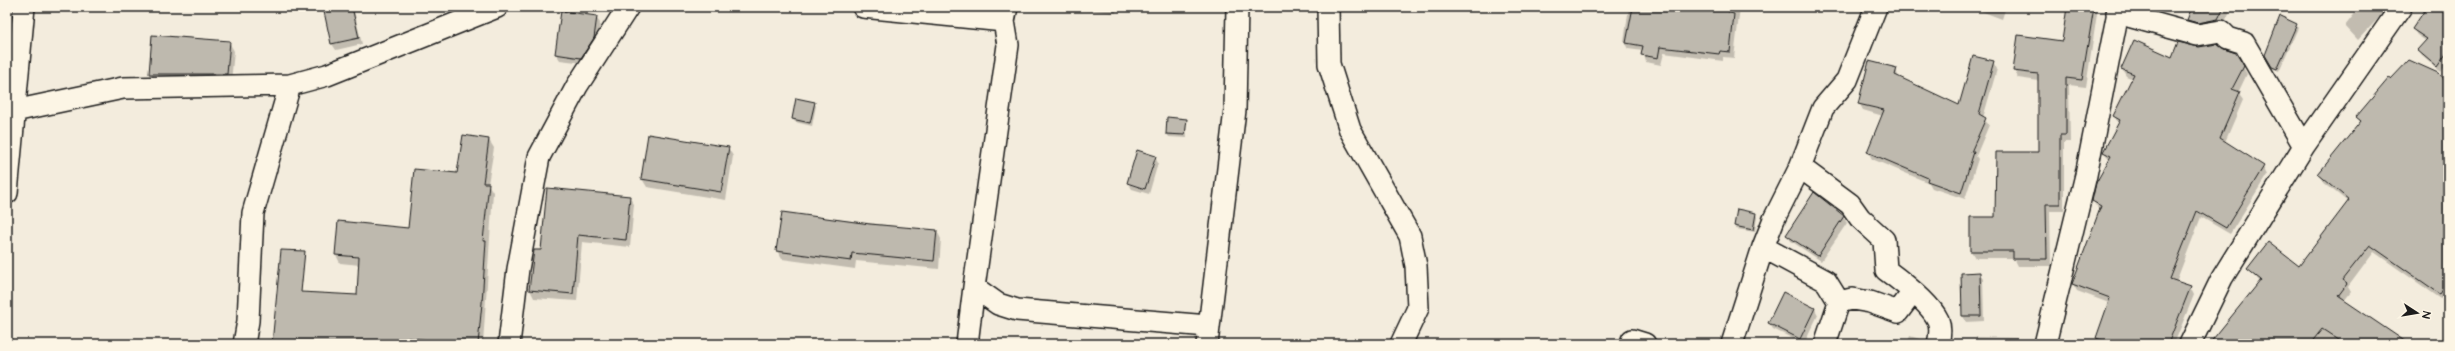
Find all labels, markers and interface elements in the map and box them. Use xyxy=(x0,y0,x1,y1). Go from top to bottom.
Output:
north arrow xyxy=(2397,293,2437,333)
text: N xyxy=(2418,310,2434,320)

